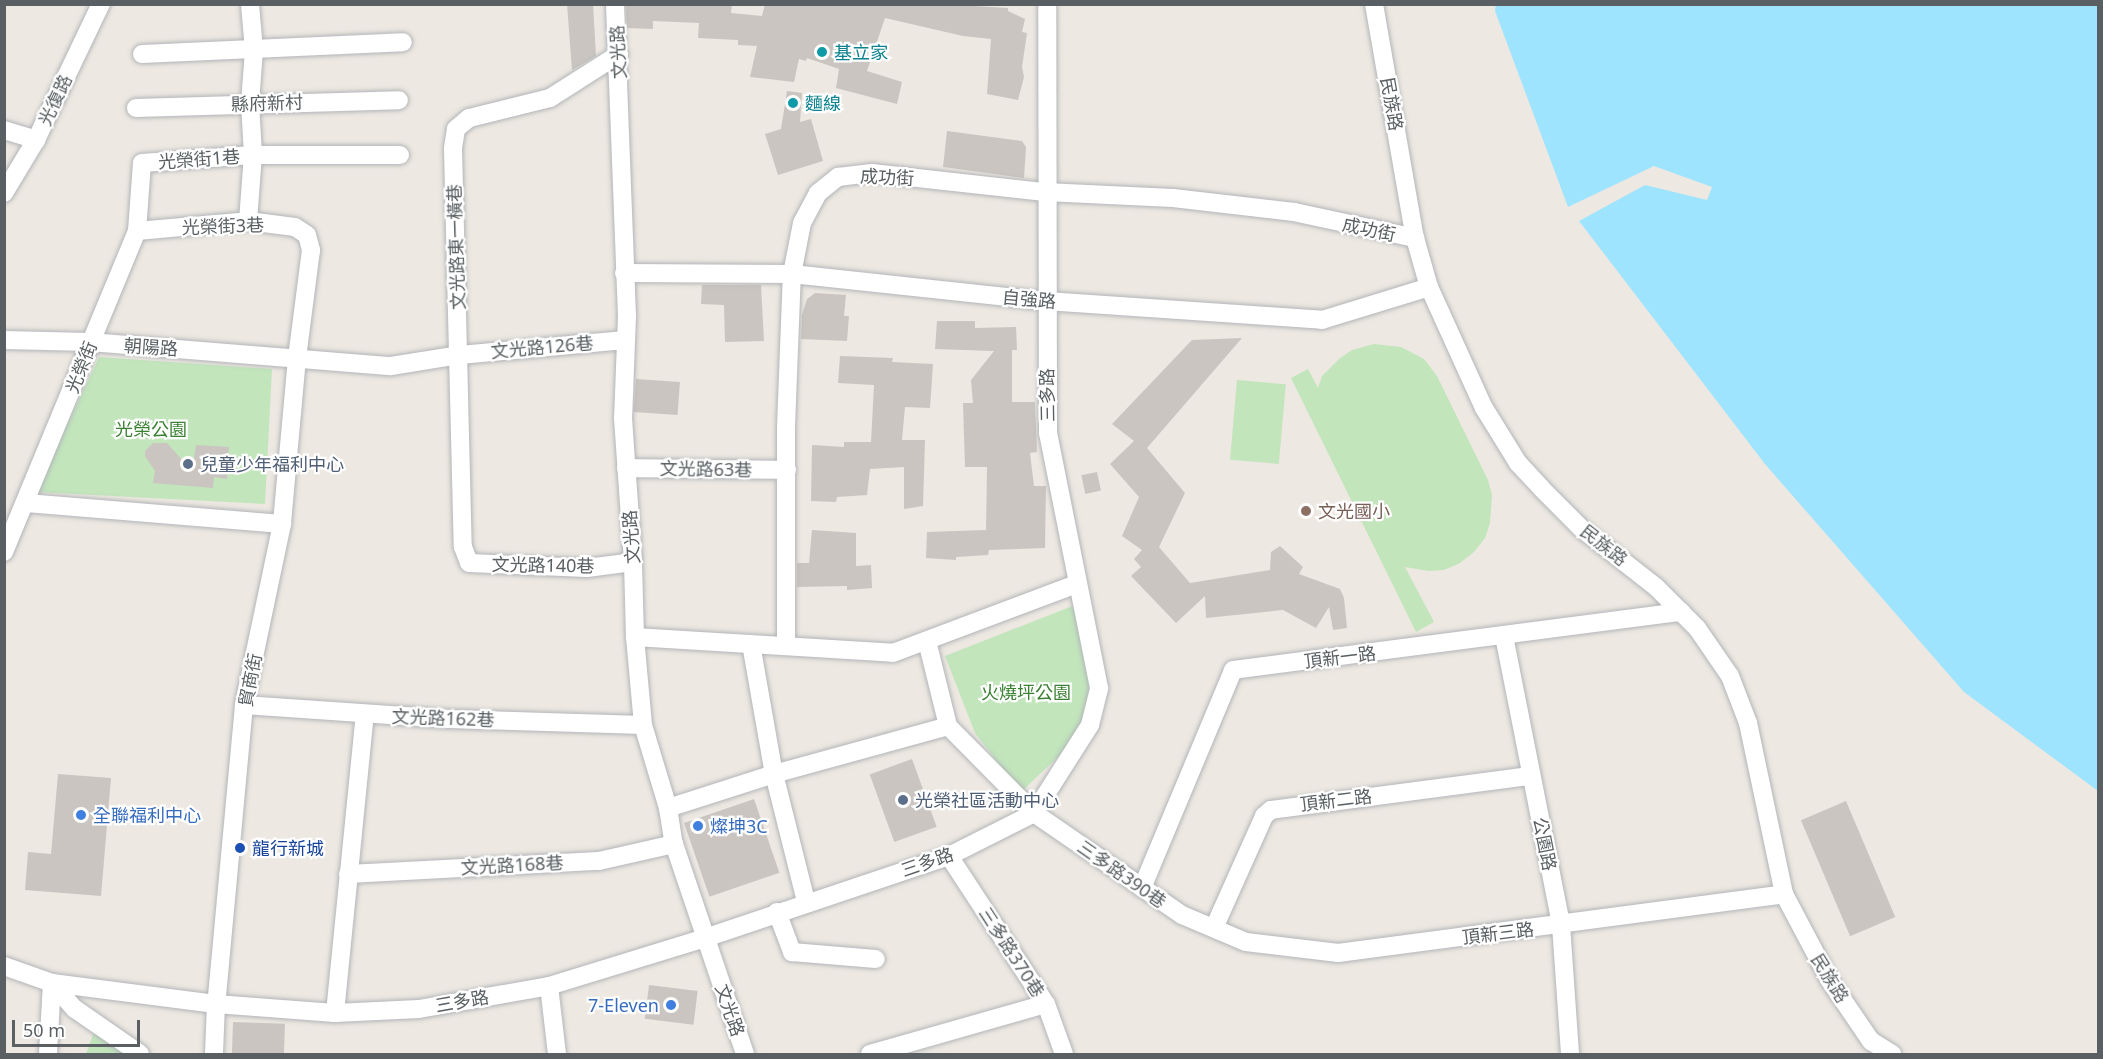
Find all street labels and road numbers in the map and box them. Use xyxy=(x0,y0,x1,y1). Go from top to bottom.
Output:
street label: 文光路 xyxy=(606,24,630,80)
street label: 光復路 xyxy=(34,71,76,129)
street label: 民族路 xyxy=(1377,76,1407,132)
street label: 縣府新村 xyxy=(231,91,303,115)
street label: 光榮街1巷 xyxy=(157,145,241,173)
street label: 成功街 xyxy=(859,165,915,189)
street label: 文光路東一橫巷 xyxy=(443,184,469,310)
street label: 成功街 xyxy=(1340,213,1398,245)
street label: 光榮街3巷 xyxy=(182,214,264,238)
street label: 自強路 xyxy=(1001,286,1057,312)
street label: 文光路126巷 xyxy=(490,332,594,362)
street label: 朝陽路 xyxy=(123,334,179,360)
street label: 光榮街 xyxy=(61,338,101,396)
street label: 三多路 xyxy=(1036,368,1058,422)
street label: 文光路63巷 xyxy=(660,457,752,481)
street label: 文光路 xyxy=(618,509,644,565)
street label: 民族路 xyxy=(1576,520,1632,570)
street label: 文光路140巷 xyxy=(491,553,595,577)
street label: 頂新一路 xyxy=(1303,642,1377,672)
street label: 貿商街 xyxy=(234,651,266,709)
street label: 文光路162巷 xyxy=(391,705,495,731)
street label: 頂新二路 xyxy=(1299,785,1373,815)
street label: 公園路 xyxy=(1529,815,1561,873)
street label: 三多路390巷 xyxy=(1074,836,1170,912)
street label: 三多路 xyxy=(898,843,956,881)
street label: 文光路168巷 xyxy=(460,852,564,878)
street label: 三多路370巷 xyxy=(975,903,1049,1001)
street label: 頂新三路 xyxy=(1461,918,1535,948)
street label: 民族路 xyxy=(1807,949,1853,1007)
street label: 文光路 xyxy=(711,981,749,1039)
street label: 三多路 xyxy=(434,986,490,1016)

